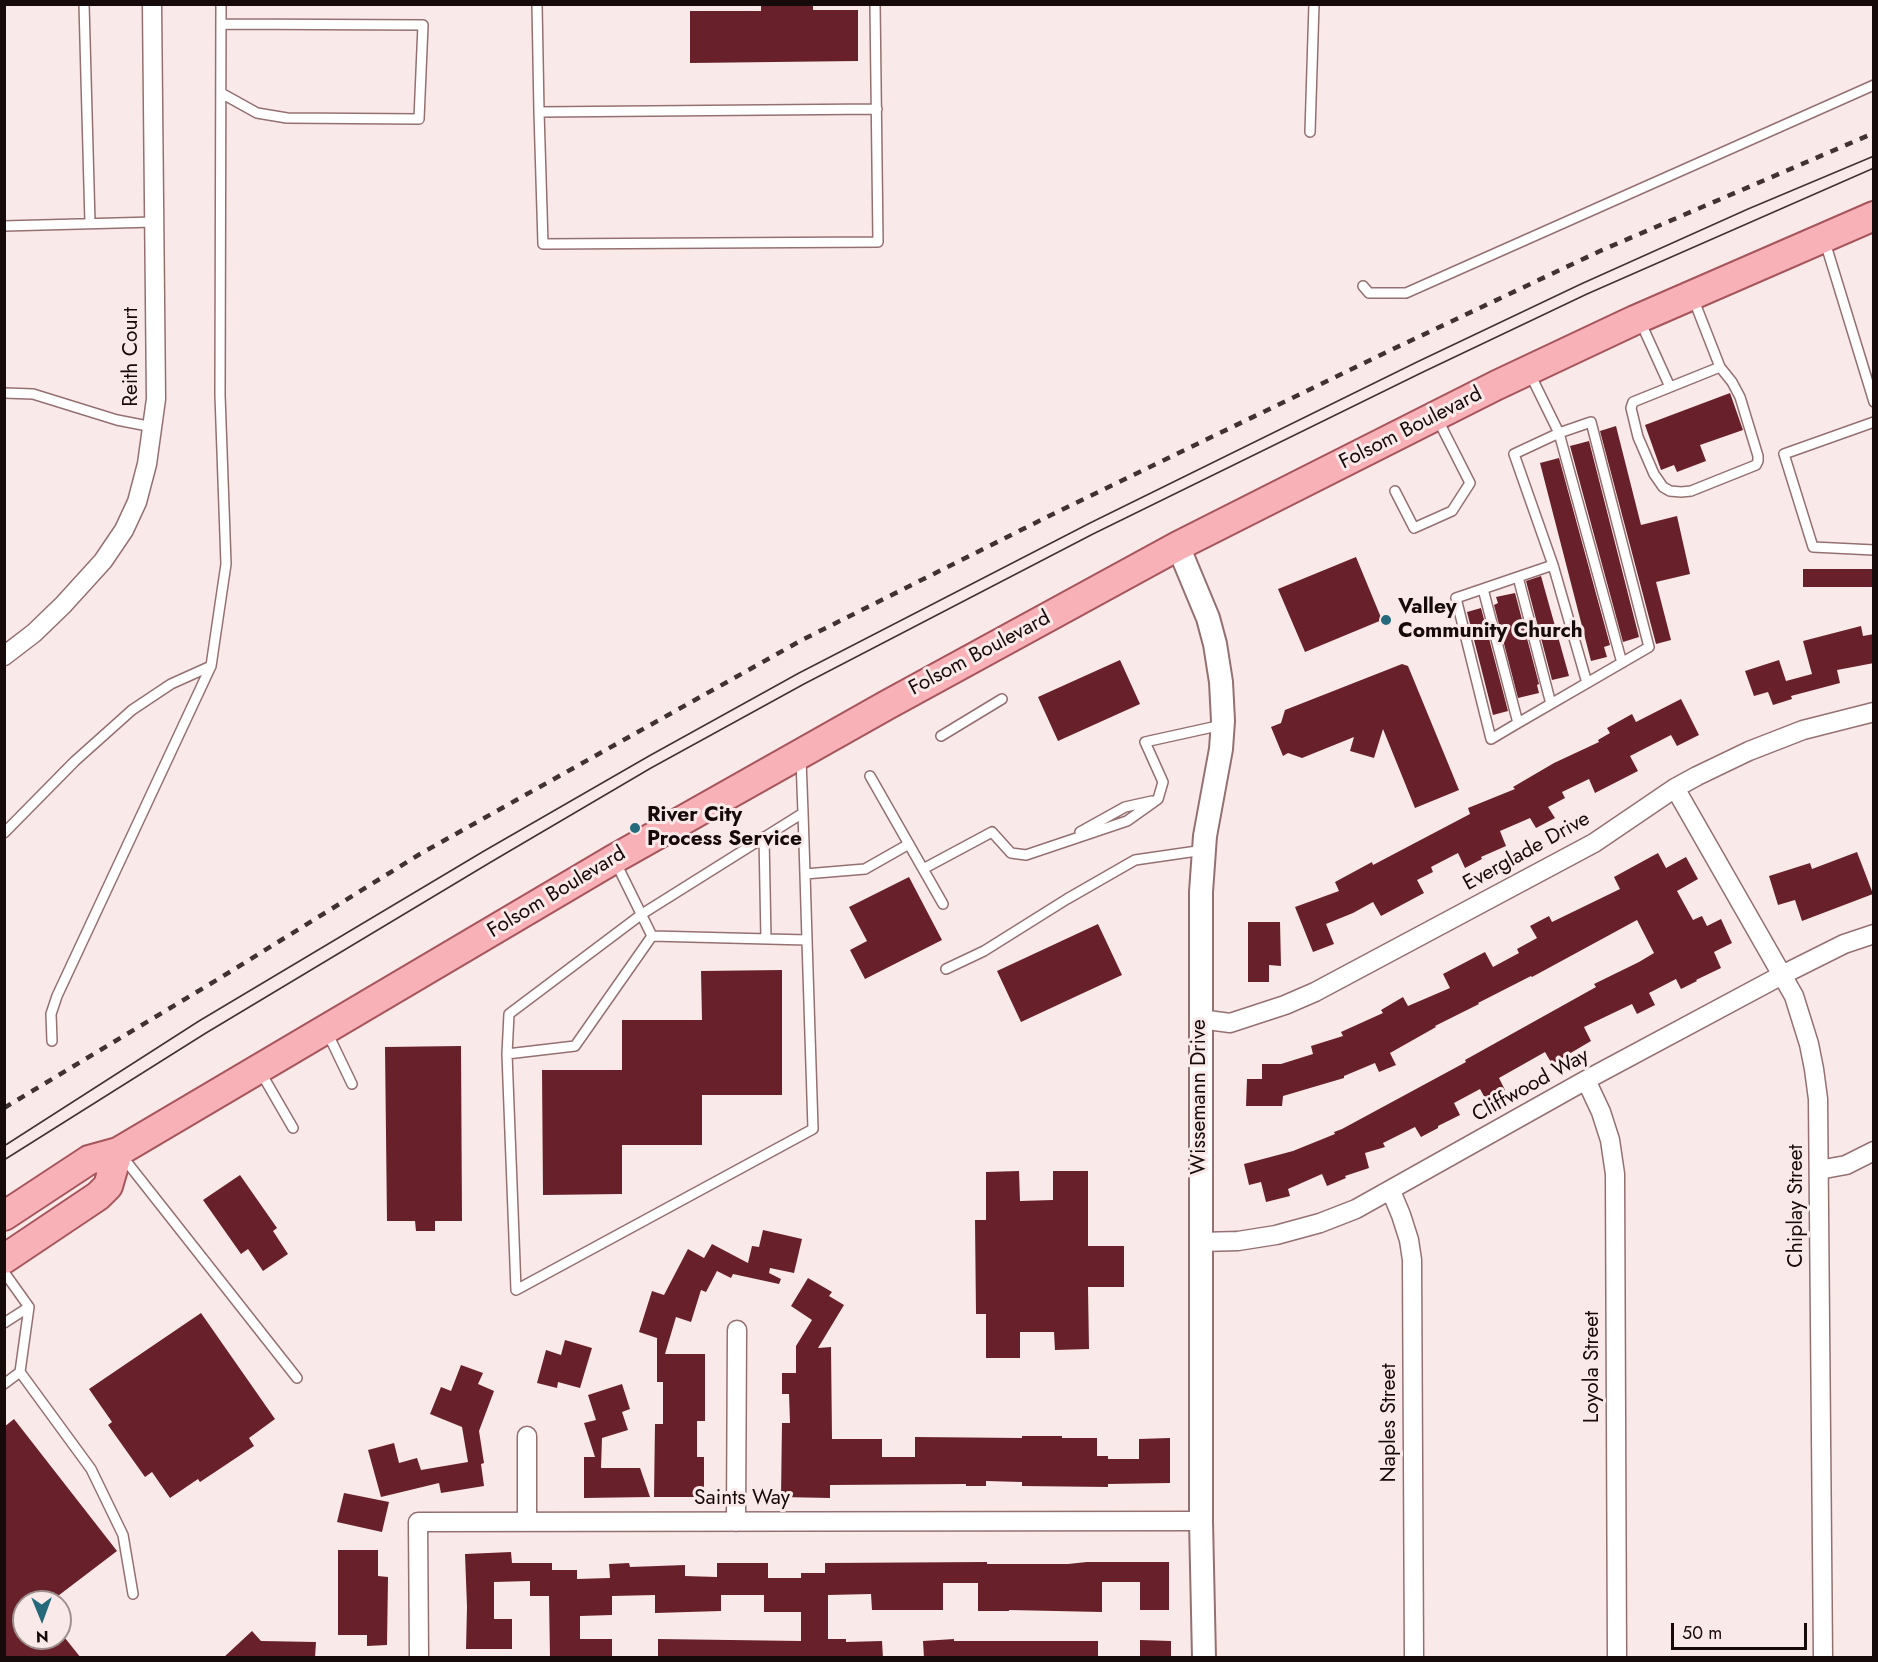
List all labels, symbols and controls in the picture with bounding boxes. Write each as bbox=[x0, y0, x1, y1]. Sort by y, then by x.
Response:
street label: Reith Court bbox=[119, 307, 145, 407]
street label: Folsom Boulevard bbox=[1335, 382, 1487, 476]
place label: Valley Community Church bbox=[1398, 595, 1583, 645]
street label: Folsom Boulevard bbox=[905, 606, 1055, 702]
marker: Valley Community Church bbox=[1379, 613, 1393, 627]
place label: River City Process Service bbox=[647, 803, 802, 853]
street label: Everglade Drive bbox=[1459, 807, 1595, 897]
marker: River City Process Service bbox=[628, 821, 642, 835]
street label: Folsom Boulevard bbox=[483, 842, 631, 944]
street label: Wissemann Drive bbox=[1187, 1019, 1213, 1175]
street label: Cliffwood Way bbox=[1468, 1044, 1594, 1128]
street label: Chiplay Street bbox=[1784, 1144, 1810, 1268]
street label: Loyola Street bbox=[1580, 1311, 1606, 1423]
street label: Naples Street bbox=[1377, 1364, 1403, 1482]
street label: Saints Way bbox=[694, 1486, 790, 1512]
north arrow bbox=[12, 1590, 72, 1650]
scale bar bbox=[1674, 1611, 1810, 1649]
text: 50 m bbox=[1682, 1620, 1722, 1646]
text: N bbox=[36, 1625, 49, 1648]

